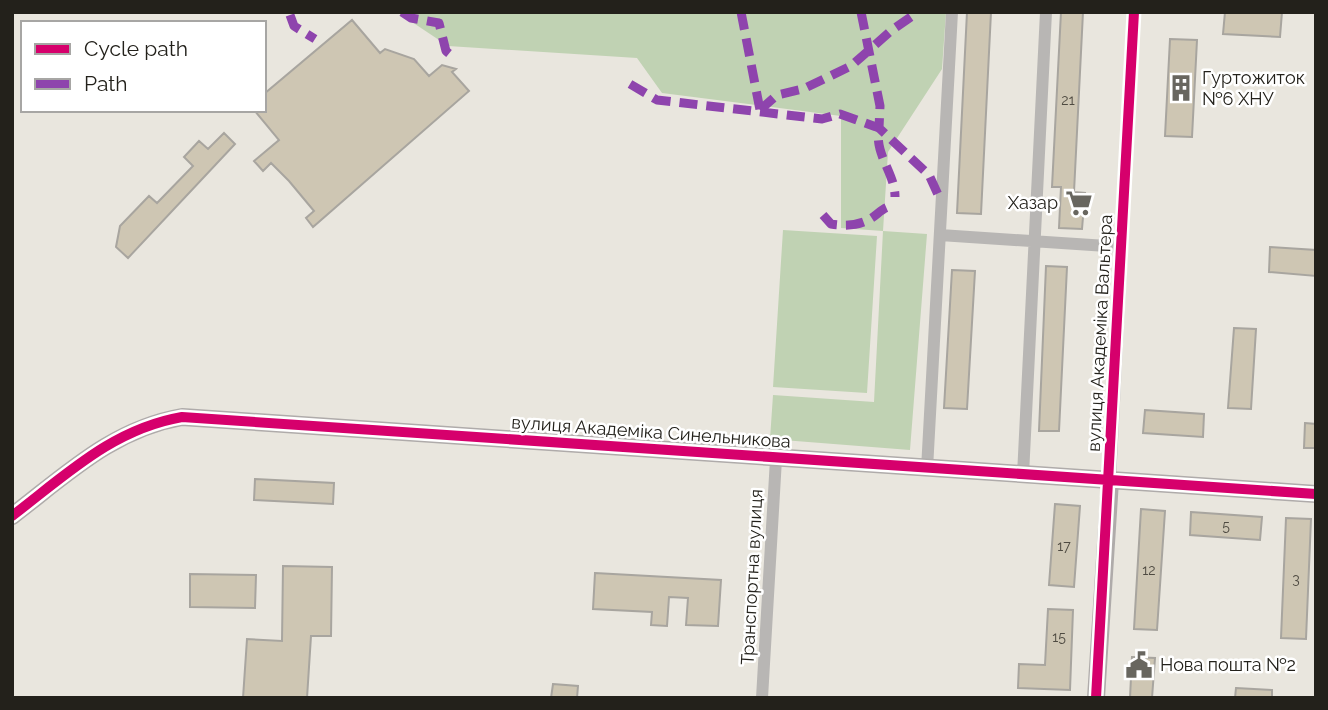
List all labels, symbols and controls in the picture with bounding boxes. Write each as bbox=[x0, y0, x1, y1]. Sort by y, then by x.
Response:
legend bbox=[21, 21, 266, 112]
text: Cycle path bbox=[84, 36, 188, 61]
place label: Гуртожиток №6 ХНУ bbox=[1202, 67, 1305, 109]
text: Path bbox=[84, 71, 128, 96]
building icon: Гуртожиток №6 ХНУ bbox=[1166, 73, 1196, 103]
house number: 21 bbox=[1061, 92, 1075, 108]
supermarket icon: Хазар bbox=[1064, 188, 1094, 218]
place label: Хазар bbox=[1008, 192, 1058, 213]
street label: вулиця Академіка Вальтера bbox=[1083, 214, 1116, 452]
street label: вулиця Академіка Синельникова bbox=[511, 411, 791, 452]
street label: Транспортна вулиця bbox=[736, 488, 767, 666]
house number: 5 bbox=[1222, 518, 1230, 534]
house number: 17 bbox=[1057, 538, 1071, 554]
house number: 12 bbox=[1142, 562, 1156, 578]
house number: 3 bbox=[1292, 571, 1300, 587]
house number: 15 bbox=[1052, 629, 1066, 645]
public building icon: Нова пошта №2 bbox=[1124, 650, 1154, 680]
place label: Нова пошта №2 bbox=[1160, 654, 1296, 675]

